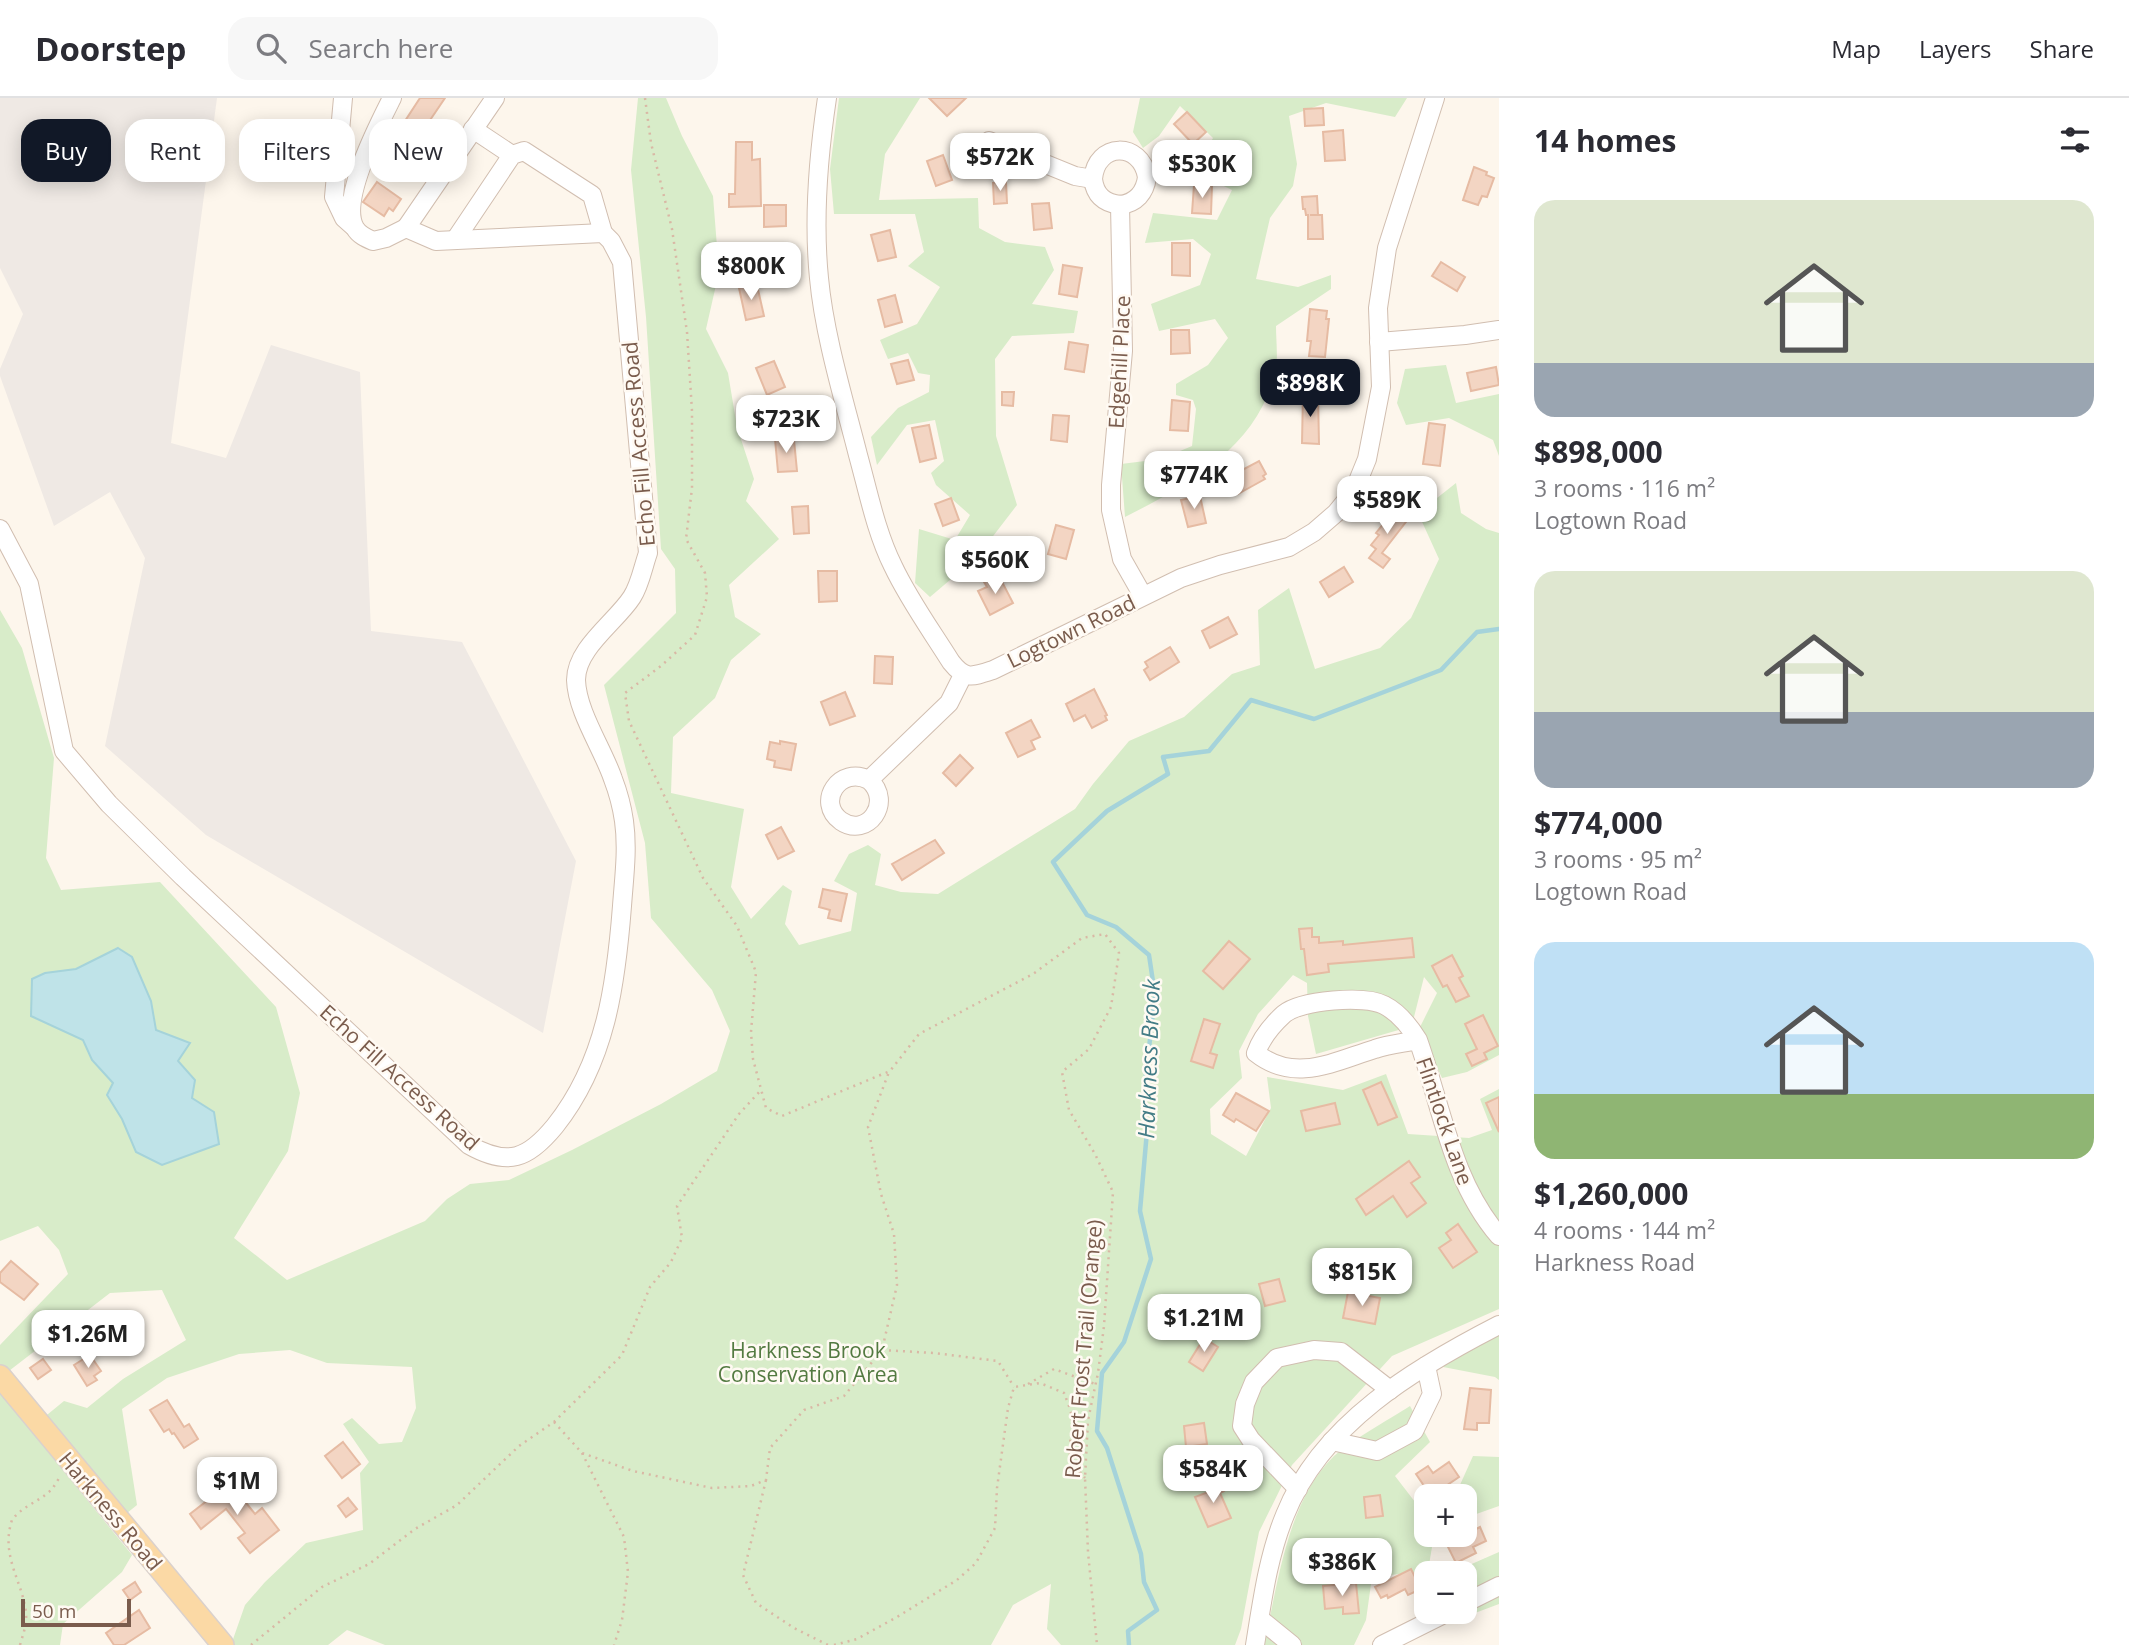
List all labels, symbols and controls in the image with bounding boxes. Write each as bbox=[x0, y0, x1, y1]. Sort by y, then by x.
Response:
search box bbox=[228, 17, 718, 80]
text: Doorstep bbox=[35, 26, 186, 71]
icon: search bbox=[252, 29, 290, 67]
text: Search here bbox=[308, 30, 453, 66]
text: Map bbox=[1831, 32, 1881, 65]
text: Layers bbox=[1919, 32, 1992, 65]
text: Share bbox=[2030, 32, 2094, 65]
chip: Buy bbox=[21, 119, 111, 182]
chip: Rent bbox=[125, 119, 225, 182]
chip: Filters bbox=[239, 119, 355, 182]
chip: New bbox=[369, 119, 467, 182]
text: 14 homes bbox=[1534, 120, 1677, 161]
icon: filters bbox=[2056, 121, 2094, 159]
pin: $572K bbox=[951, 134, 1049, 193]
text: $572K bbox=[966, 140, 1034, 172]
pin: $530K bbox=[1153, 140, 1251, 200]
text: $530K bbox=[1168, 147, 1236, 179]
pin: $800K bbox=[702, 242, 800, 302]
icon: home bbox=[1751, 245, 1877, 371]
text: $800K bbox=[717, 249, 785, 281]
street label: Edgehill Place bbox=[1102, 295, 1136, 429]
street label: Echo Fill Access Road bbox=[615, 340, 661, 548]
pin: $898K bbox=[1261, 360, 1359, 419]
text: $898K bbox=[1276, 366, 1344, 398]
pin: $723K bbox=[737, 396, 835, 455]
text: $723K bbox=[752, 402, 820, 434]
text: $898,000 bbox=[1534, 431, 1663, 472]
pin: $774K bbox=[1145, 452, 1243, 511]
text: $774K bbox=[1160, 458, 1228, 490]
text: 3 rooms · 116 m² bbox=[1534, 472, 1715, 504]
pin: $589K bbox=[1338, 476, 1436, 536]
text: $589K bbox=[1353, 483, 1421, 515]
text: Logtown Road bbox=[1534, 504, 1687, 536]
pin: $560K bbox=[946, 536, 1044, 596]
text: $560K bbox=[961, 543, 1029, 575]
street label: Logtown Road bbox=[1002, 588, 1140, 674]
icon: home bbox=[1751, 616, 1877, 742]
text: $774,000 bbox=[1534, 802, 1663, 843]
text: 3 rooms · 95 m² bbox=[1534, 843, 1702, 875]
text: Logtown Road bbox=[1534, 875, 1687, 907]
water label: Harkness Brook bbox=[1129, 978, 1167, 1139]
icon: home bbox=[1751, 987, 1877, 1113]
street label: Echo Fill Access Road bbox=[314, 998, 486, 1156]
street label: Flintlock Lane bbox=[1410, 1053, 1480, 1189]
text: $1,260,000 bbox=[1534, 1173, 1688, 1214]
text: 4 rooms · 144 m² bbox=[1534, 1214, 1715, 1246]
street label: Robert Frost Trail (Orange) bbox=[1058, 1218, 1108, 1480]
text: Harkness Road bbox=[1534, 1246, 1695, 1278]
pin: $815K bbox=[1313, 1248, 1411, 1308]
text: $815K bbox=[1328, 1255, 1396, 1287]
pin: $1.21M bbox=[1147, 1294, 1261, 1354]
text: $1.21M bbox=[1164, 1301, 1244, 1333]
pin: $1.26M bbox=[31, 1310, 145, 1370]
text: $1.26M bbox=[48, 1317, 128, 1349]
park label: Harkness Brook Conservation Area bbox=[718, 1336, 898, 1388]
street label: Harkness Road bbox=[53, 1446, 169, 1576]
pin: $584K bbox=[1164, 1446, 1262, 1505]
text: $584K bbox=[1179, 1452, 1247, 1484]
pin: $1M bbox=[203, 1458, 271, 1517]
text: $1M bbox=[213, 1464, 261, 1496]
map controls bbox=[1414, 1484, 1477, 1624]
button: + bbox=[1414, 1484, 1477, 1547]
pin: $386K bbox=[1293, 1538, 1391, 1598]
text: $386K bbox=[1308, 1545, 1376, 1577]
button: − bbox=[1414, 1561, 1477, 1624]
scale bar bbox=[21, 1596, 131, 1628]
text: 50 m bbox=[32, 1598, 76, 1624]

